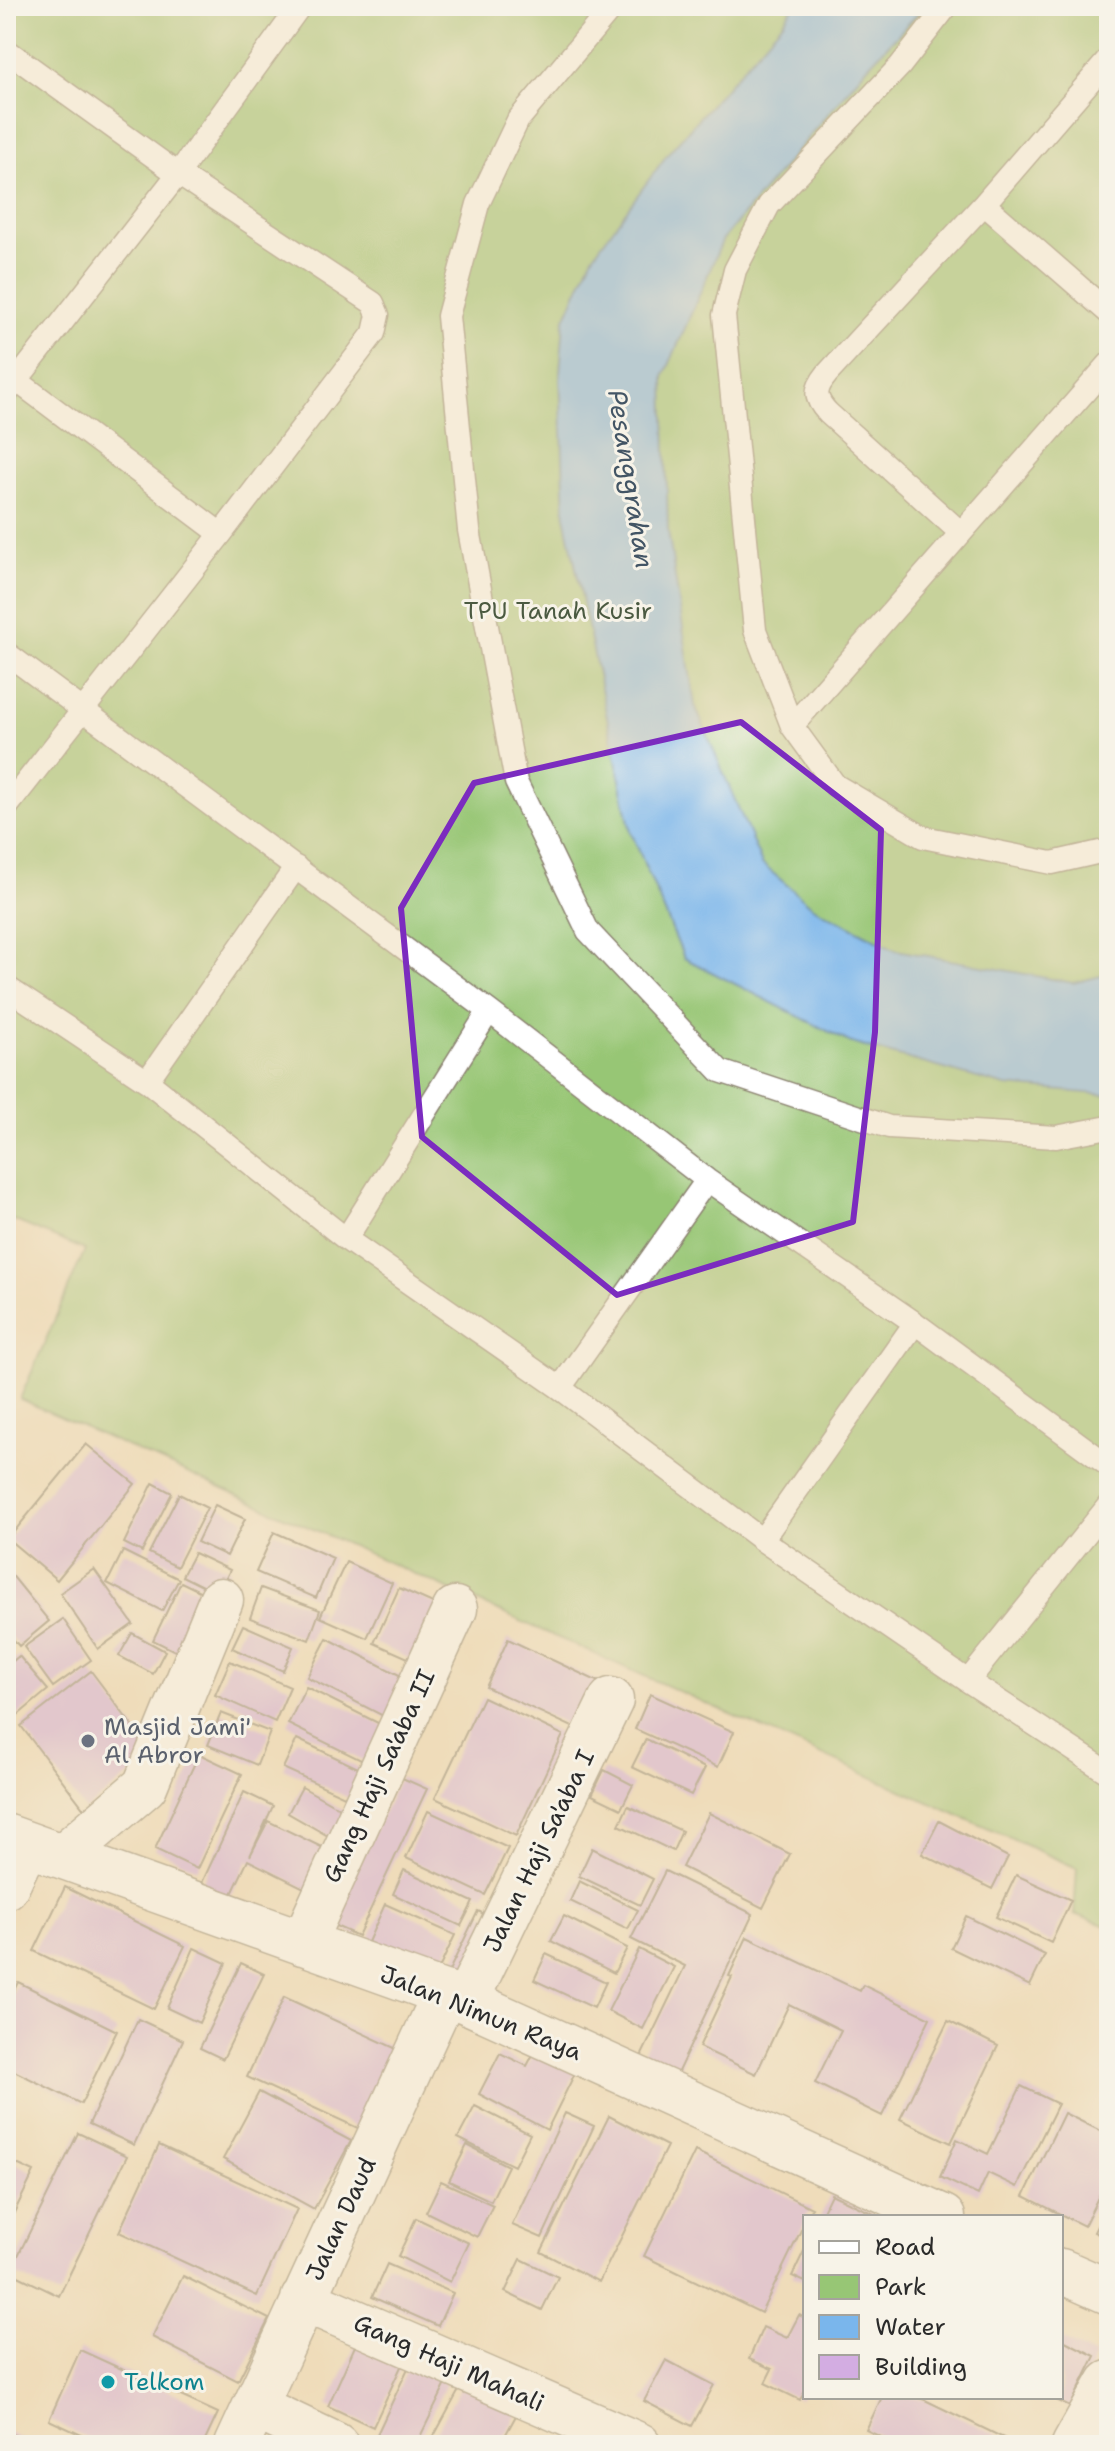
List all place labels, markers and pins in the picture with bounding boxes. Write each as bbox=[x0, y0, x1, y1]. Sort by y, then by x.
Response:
place label: Masjid Jami' Al Abror bbox=[104, 1711, 251, 1771]
marker: Masjid Jami' Al Abror bbox=[79, 1732, 97, 1750]
place label: Telkom bbox=[124, 2366, 204, 2398]
marker: Telkom bbox=[99, 2373, 117, 2391]

